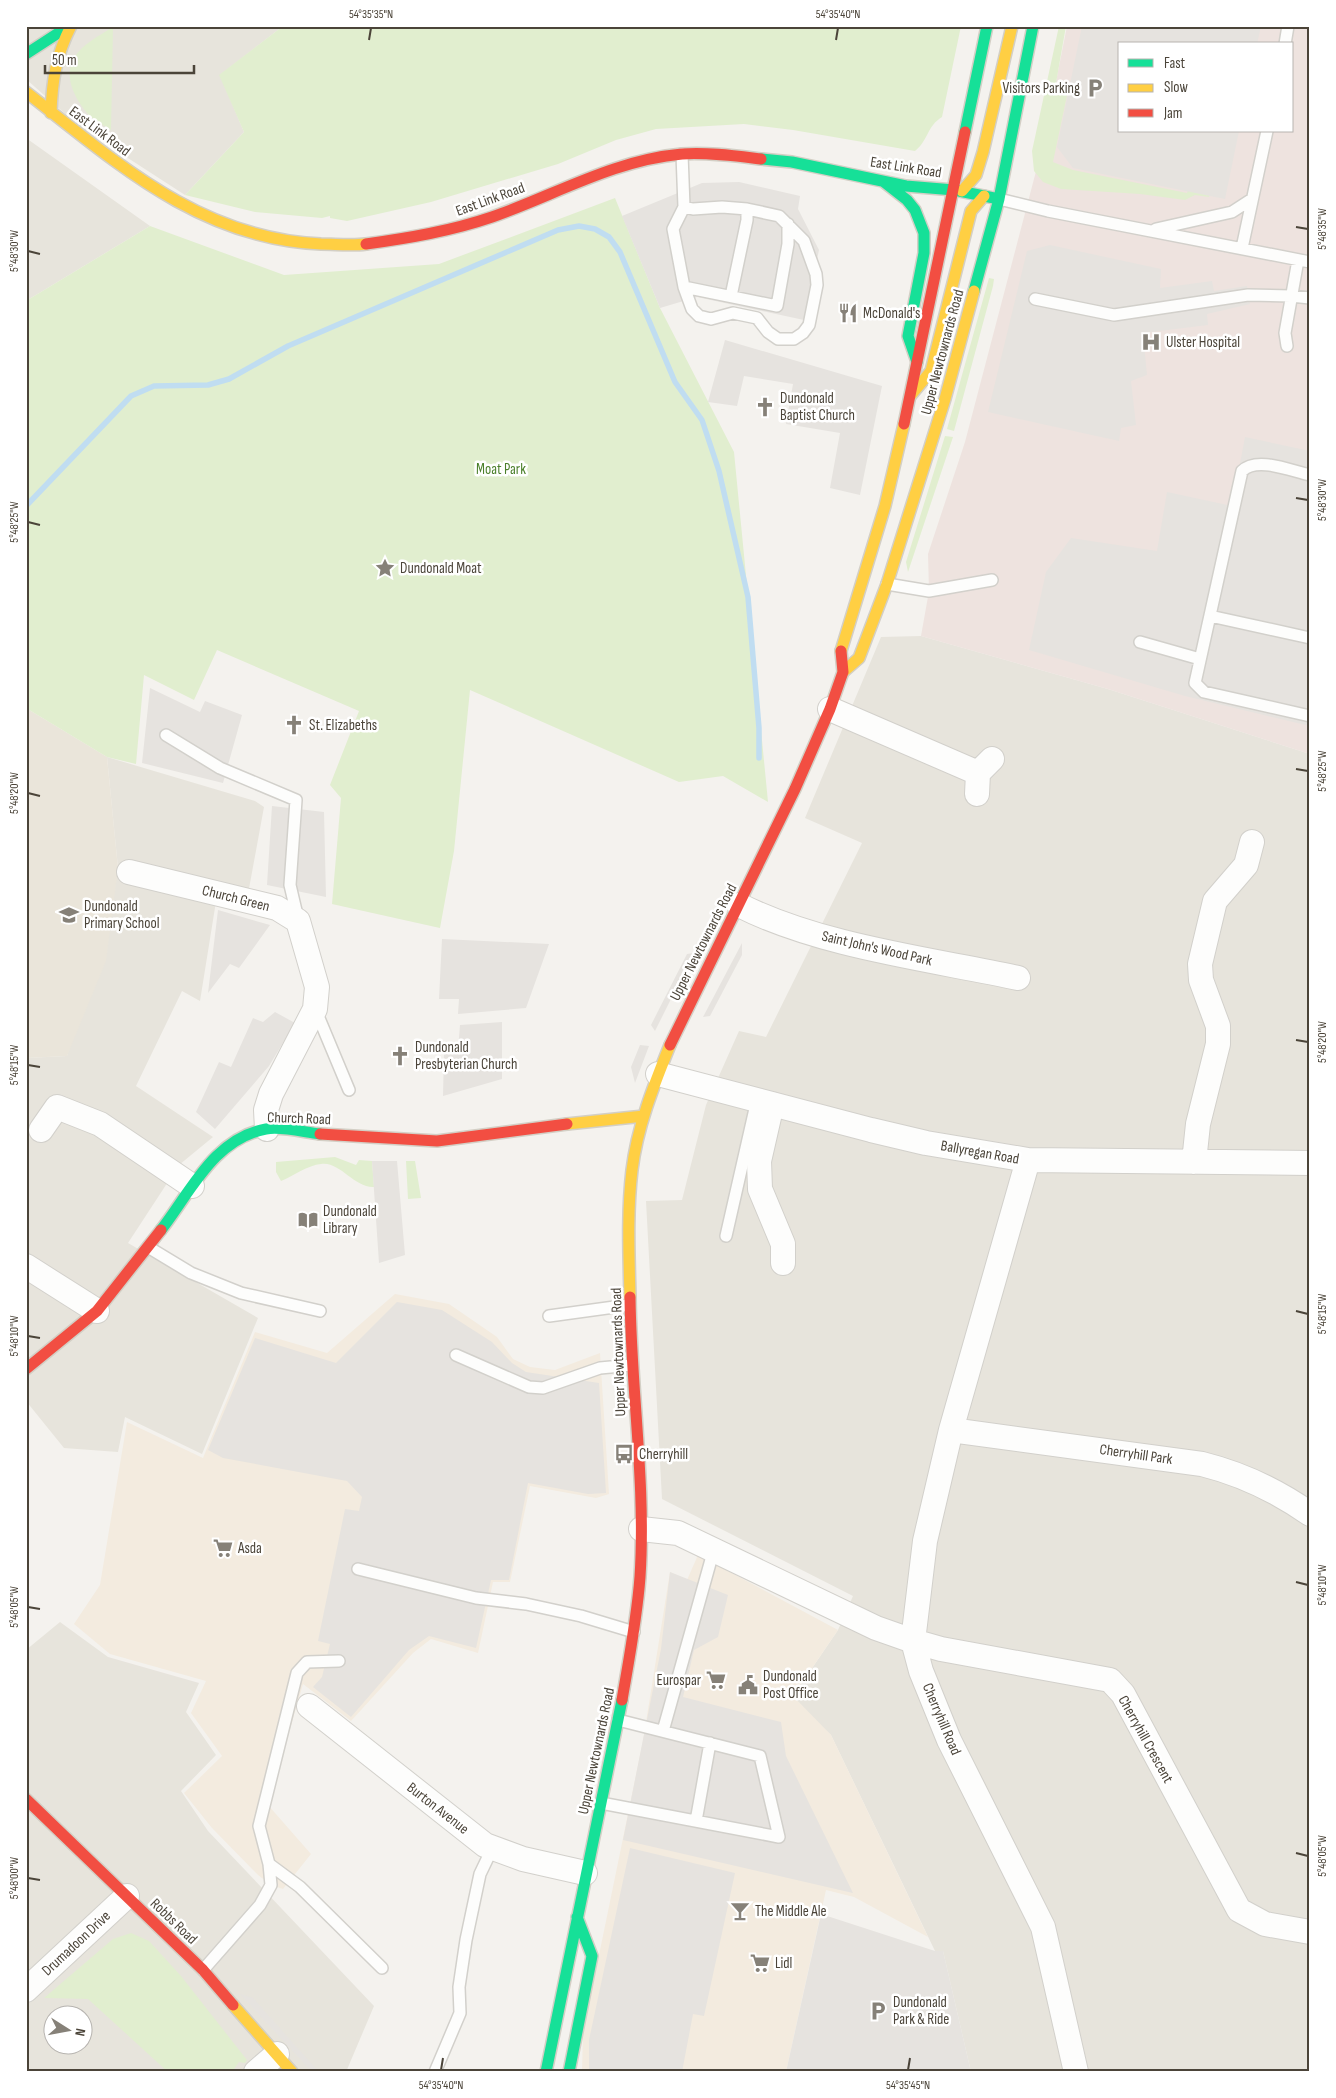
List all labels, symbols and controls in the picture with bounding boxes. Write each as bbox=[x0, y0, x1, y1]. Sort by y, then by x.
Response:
text: 54°35'35"N bbox=[349, 7, 393, 22]
text: 54°35'40"N bbox=[816, 7, 860, 22]
scale bar bbox=[45, 42, 194, 74]
legend bbox=[1118, 42, 1294, 132]
text: 50 m bbox=[52, 51, 77, 70]
text: Fast bbox=[1164, 54, 1186, 73]
parking icon: Visitors Parking bbox=[1084, 77, 1106, 99]
text: Slow bbox=[1164, 78, 1188, 97]
place label: Visitors Parking bbox=[1003, 79, 1080, 98]
street label: East Link Road bbox=[65, 102, 134, 161]
text: Jam bbox=[1163, 104, 1182, 123]
street label: East Link Road bbox=[869, 152, 943, 183]
street label: East Link Road bbox=[453, 178, 527, 221]
text: 5°48'35"W bbox=[1315, 208, 1330, 250]
text: 5°48'30"W bbox=[7, 230, 22, 272]
street label: Upper Newtownards Road bbox=[917, 287, 968, 417]
restaurant icon: McDonald's bbox=[837, 302, 859, 324]
place label: McDonald's bbox=[863, 304, 921, 323]
hospital icon: Ulster Hospital bbox=[1140, 331, 1162, 353]
place label: Ulster Hospital bbox=[1166, 333, 1240, 352]
place label: Dundonald Baptist Church bbox=[780, 389, 855, 425]
church icon: Dundonald Baptist Church bbox=[754, 396, 776, 418]
park label: Moat Park bbox=[476, 460, 526, 479]
text: 5°48'30"W bbox=[1315, 479, 1330, 521]
text: 5°48'25"W bbox=[7, 501, 22, 543]
place icon: Dundonald Moat bbox=[374, 557, 396, 579]
place label: Dundonald Moat bbox=[400, 559, 482, 578]
church icon: St. Elizabeths bbox=[283, 714, 305, 736]
place label: St. Elizabeths bbox=[309, 716, 377, 735]
text: 5°48'25"W bbox=[1315, 750, 1330, 792]
text: 5°48'20"W bbox=[7, 772, 22, 814]
street label: Upper Newtownards Road bbox=[666, 880, 741, 1004]
street label: Church Green bbox=[200, 881, 272, 916]
place label: Dundonald Primary School bbox=[84, 897, 160, 933]
school or university icon: Dundonald Primary School bbox=[58, 904, 80, 926]
street label: Saint John's Wood Park bbox=[820, 927, 934, 970]
text: 5°48'20"W bbox=[1315, 1021, 1330, 1063]
place label: Dundonald Presbyterian Church bbox=[415, 1038, 517, 1074]
text: 5°48'15"W bbox=[7, 1045, 22, 1085]
church icon: Dundonald Presbyterian Church bbox=[389, 1045, 411, 1067]
street label: Church Road bbox=[267, 1108, 331, 1129]
street label: Ballyregan Road bbox=[939, 1136, 1021, 1169]
place label: Dundonald Library bbox=[323, 1202, 377, 1238]
library icon: Dundonald Library bbox=[297, 1209, 319, 1231]
street label: Upper Newtownards Road bbox=[607, 1287, 630, 1417]
text: 5°48'15"W bbox=[1315, 1294, 1330, 1334]
text: 5°48'10"W bbox=[7, 1315, 22, 1357]
street label: Cherryhill Park bbox=[1098, 1440, 1174, 1469]
bus stop icon: Cherryhill bbox=[613, 1443, 635, 1465]
place label: Cherryhill bbox=[639, 1445, 688, 1464]
supermarket icon: Asda bbox=[212, 1537, 234, 1559]
place label: Asda bbox=[237, 1539, 262, 1558]
text: 5°48'10"W bbox=[1315, 1564, 1330, 1606]
text: 5°48'05"W bbox=[7, 1586, 22, 1628]
place label: Dundonald Post Office bbox=[763, 1667, 819, 1703]
supermarket icon: Eurospar bbox=[705, 1669, 727, 1691]
place label: Eurospar bbox=[657, 1671, 702, 1690]
public building icon: Dundonald Post Office bbox=[737, 1674, 759, 1696]
street label: Cherryhill Road bbox=[918, 1680, 965, 1758]
street label: Upper Newtownards Road bbox=[574, 1686, 619, 1816]
street label: Cherryhill Crescent bbox=[1114, 1692, 1178, 1787]
street label: Burton Avenue bbox=[403, 1778, 473, 1839]
text: 5°48'05"W bbox=[1315, 1835, 1330, 1877]
text: 5°48'00"W bbox=[7, 1857, 22, 1899]
street label: Robbs Road bbox=[146, 1894, 201, 1948]
bar icon: The Middle Ale bbox=[729, 1900, 751, 1922]
place label: The Middle Ale bbox=[755, 1902, 827, 1921]
street label: Drumadoon Drive bbox=[38, 1907, 115, 1980]
supermarket icon: Lidl bbox=[749, 1952, 771, 1974]
place label: Lidl bbox=[775, 1954, 792, 1973]
place label: Dundonald Park & Ride bbox=[893, 1993, 949, 2029]
parking icon: Dundonald Park & Ride bbox=[867, 2000, 889, 2022]
north arrow bbox=[42, 2006, 92, 2056]
text: N bbox=[71, 2027, 89, 2038]
text: 54°35'40"N bbox=[419, 2078, 463, 2093]
text: 54°35'45"N bbox=[886, 2078, 930, 2093]

